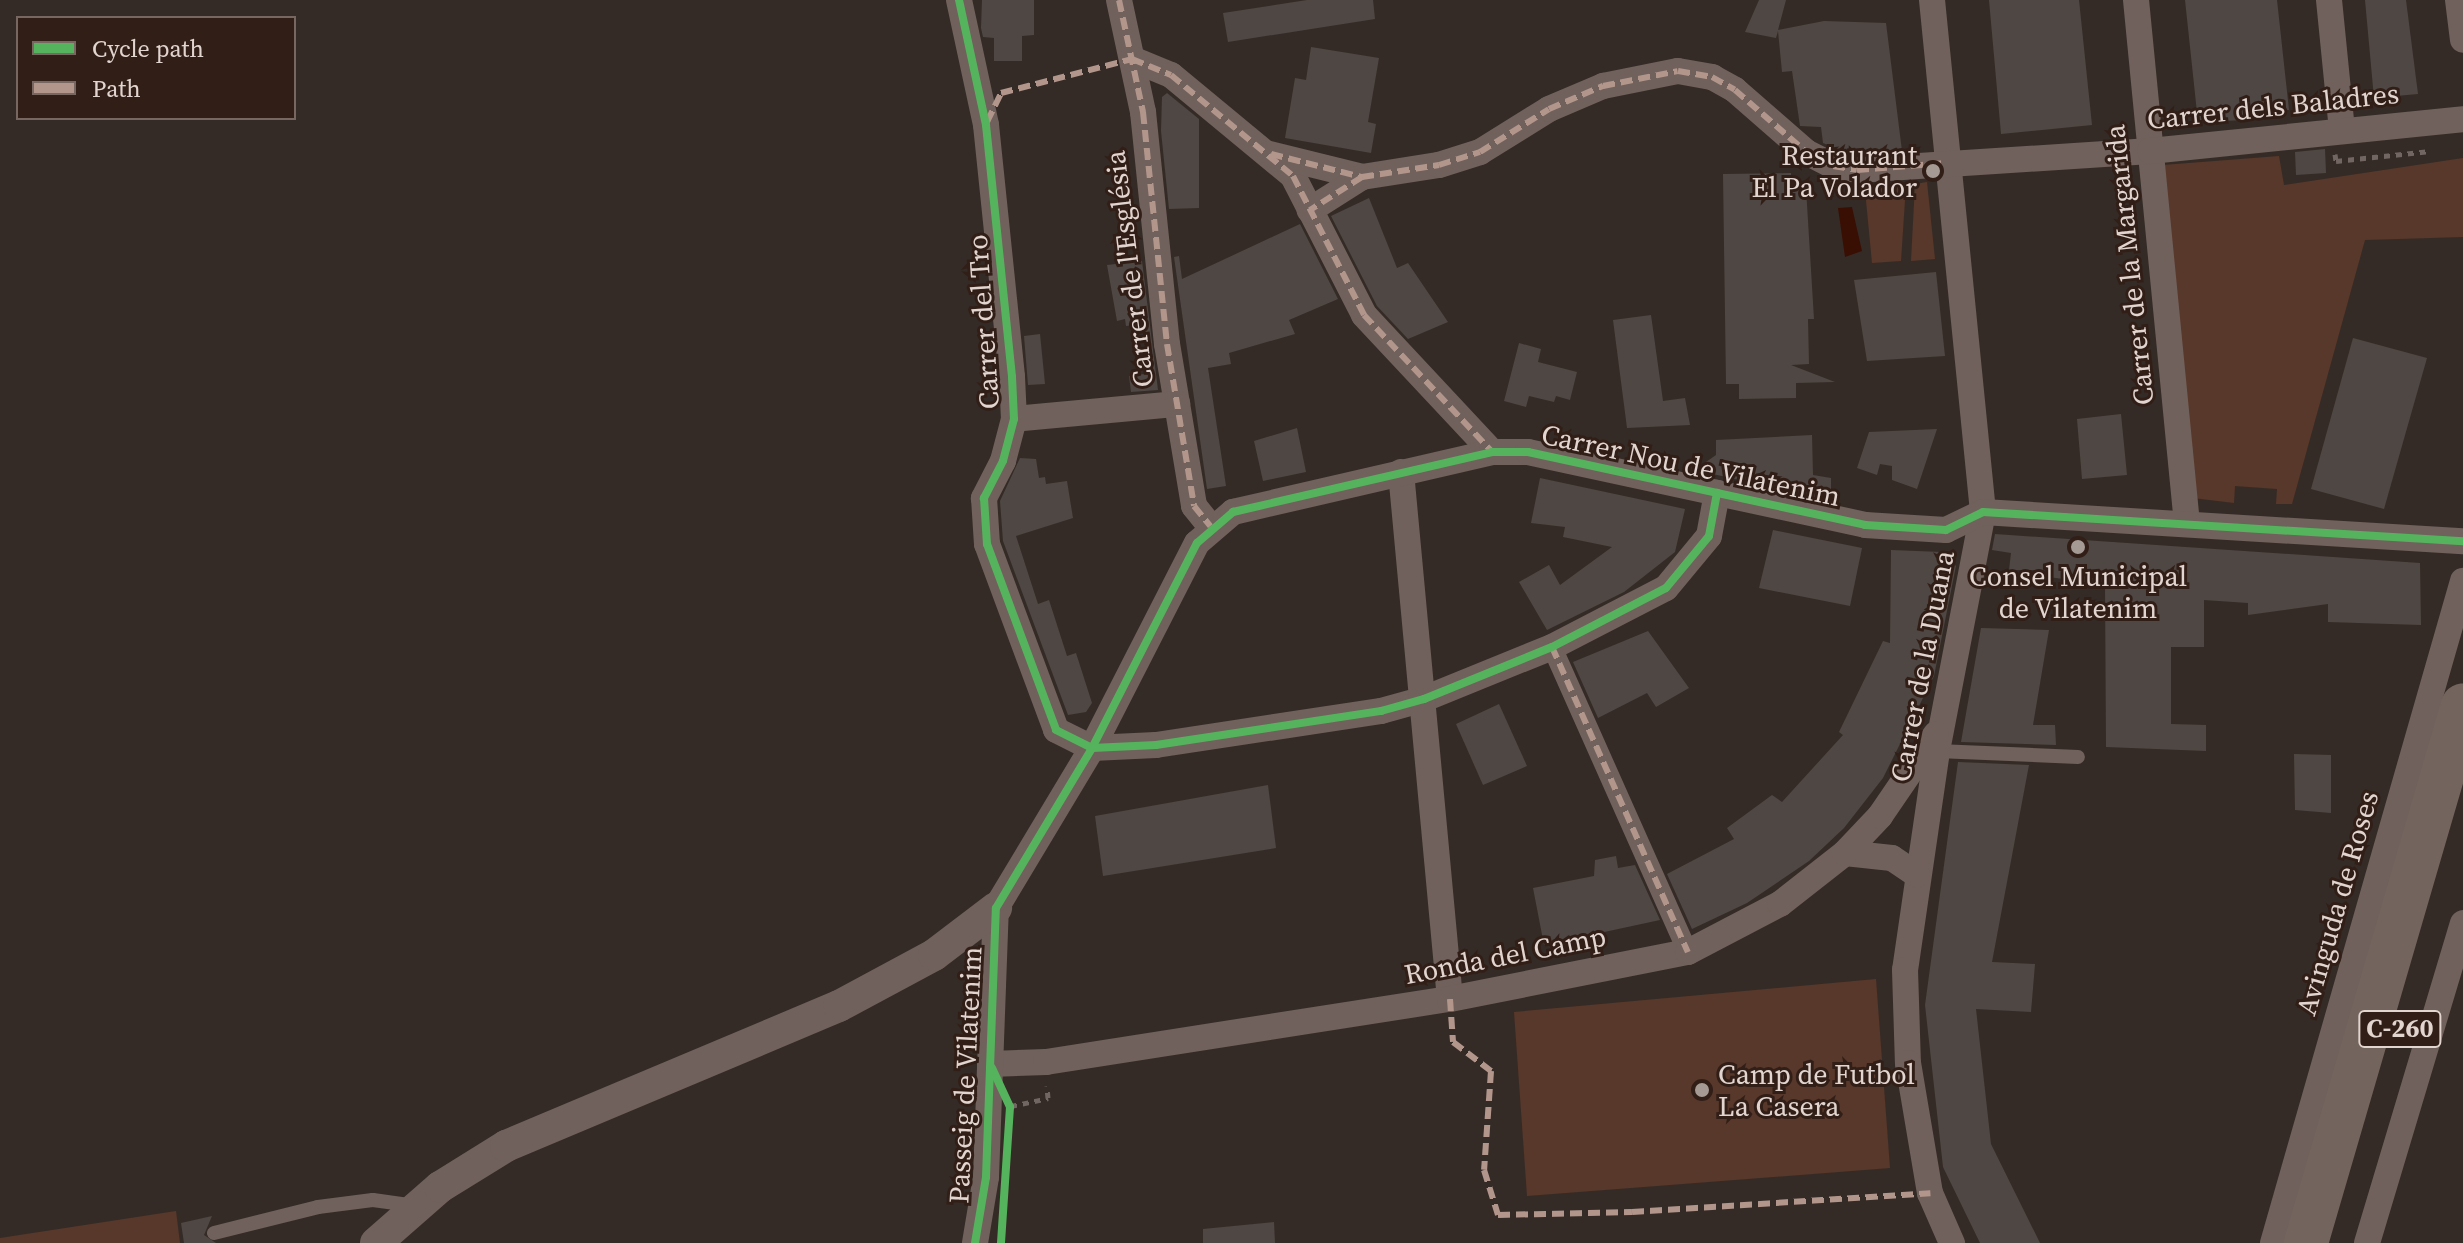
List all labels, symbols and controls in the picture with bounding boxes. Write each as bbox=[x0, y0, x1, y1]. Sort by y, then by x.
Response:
legend bbox=[16, 16, 296, 120]
text: Cycle path bbox=[92, 32, 204, 65]
text: Path bbox=[92, 72, 141, 105]
street label: Carrer dels Baladres bbox=[2146, 76, 2400, 136]
street label: Carrer de la Margarida bbox=[2098, 123, 2160, 407]
place label: Restaurant El Pa Volador bbox=[1751, 138, 1917, 204]
street label: Carrer de l'Església bbox=[1098, 149, 1160, 389]
marker: Restaurant El Pa Volador bbox=[1924, 162, 1942, 180]
street label: Carrer del Tro bbox=[960, 233, 1006, 411]
street label: Carrer Nou de Vilatenim bbox=[1538, 417, 1844, 513]
marker: Consel Municipal de Vilatenim bbox=[2069, 538, 2087, 556]
street label: Carrer de la Duana bbox=[1883, 548, 1961, 784]
place label: Consel Municipal de Vilatenim bbox=[1969, 559, 2187, 625]
street label: Avinguda de Roses bbox=[2289, 787, 2385, 1019]
street label: Ronda del Camp bbox=[1402, 919, 1608, 991]
street label: Passeig de Vilatenim bbox=[941, 945, 989, 1205]
road number: C-260 bbox=[2358, 1007, 2442, 1051]
place label: Camp de Futbol La Casera bbox=[1718, 1057, 1915, 1123]
marker: Camp de Futbol La Casera bbox=[1693, 1081, 1711, 1099]

